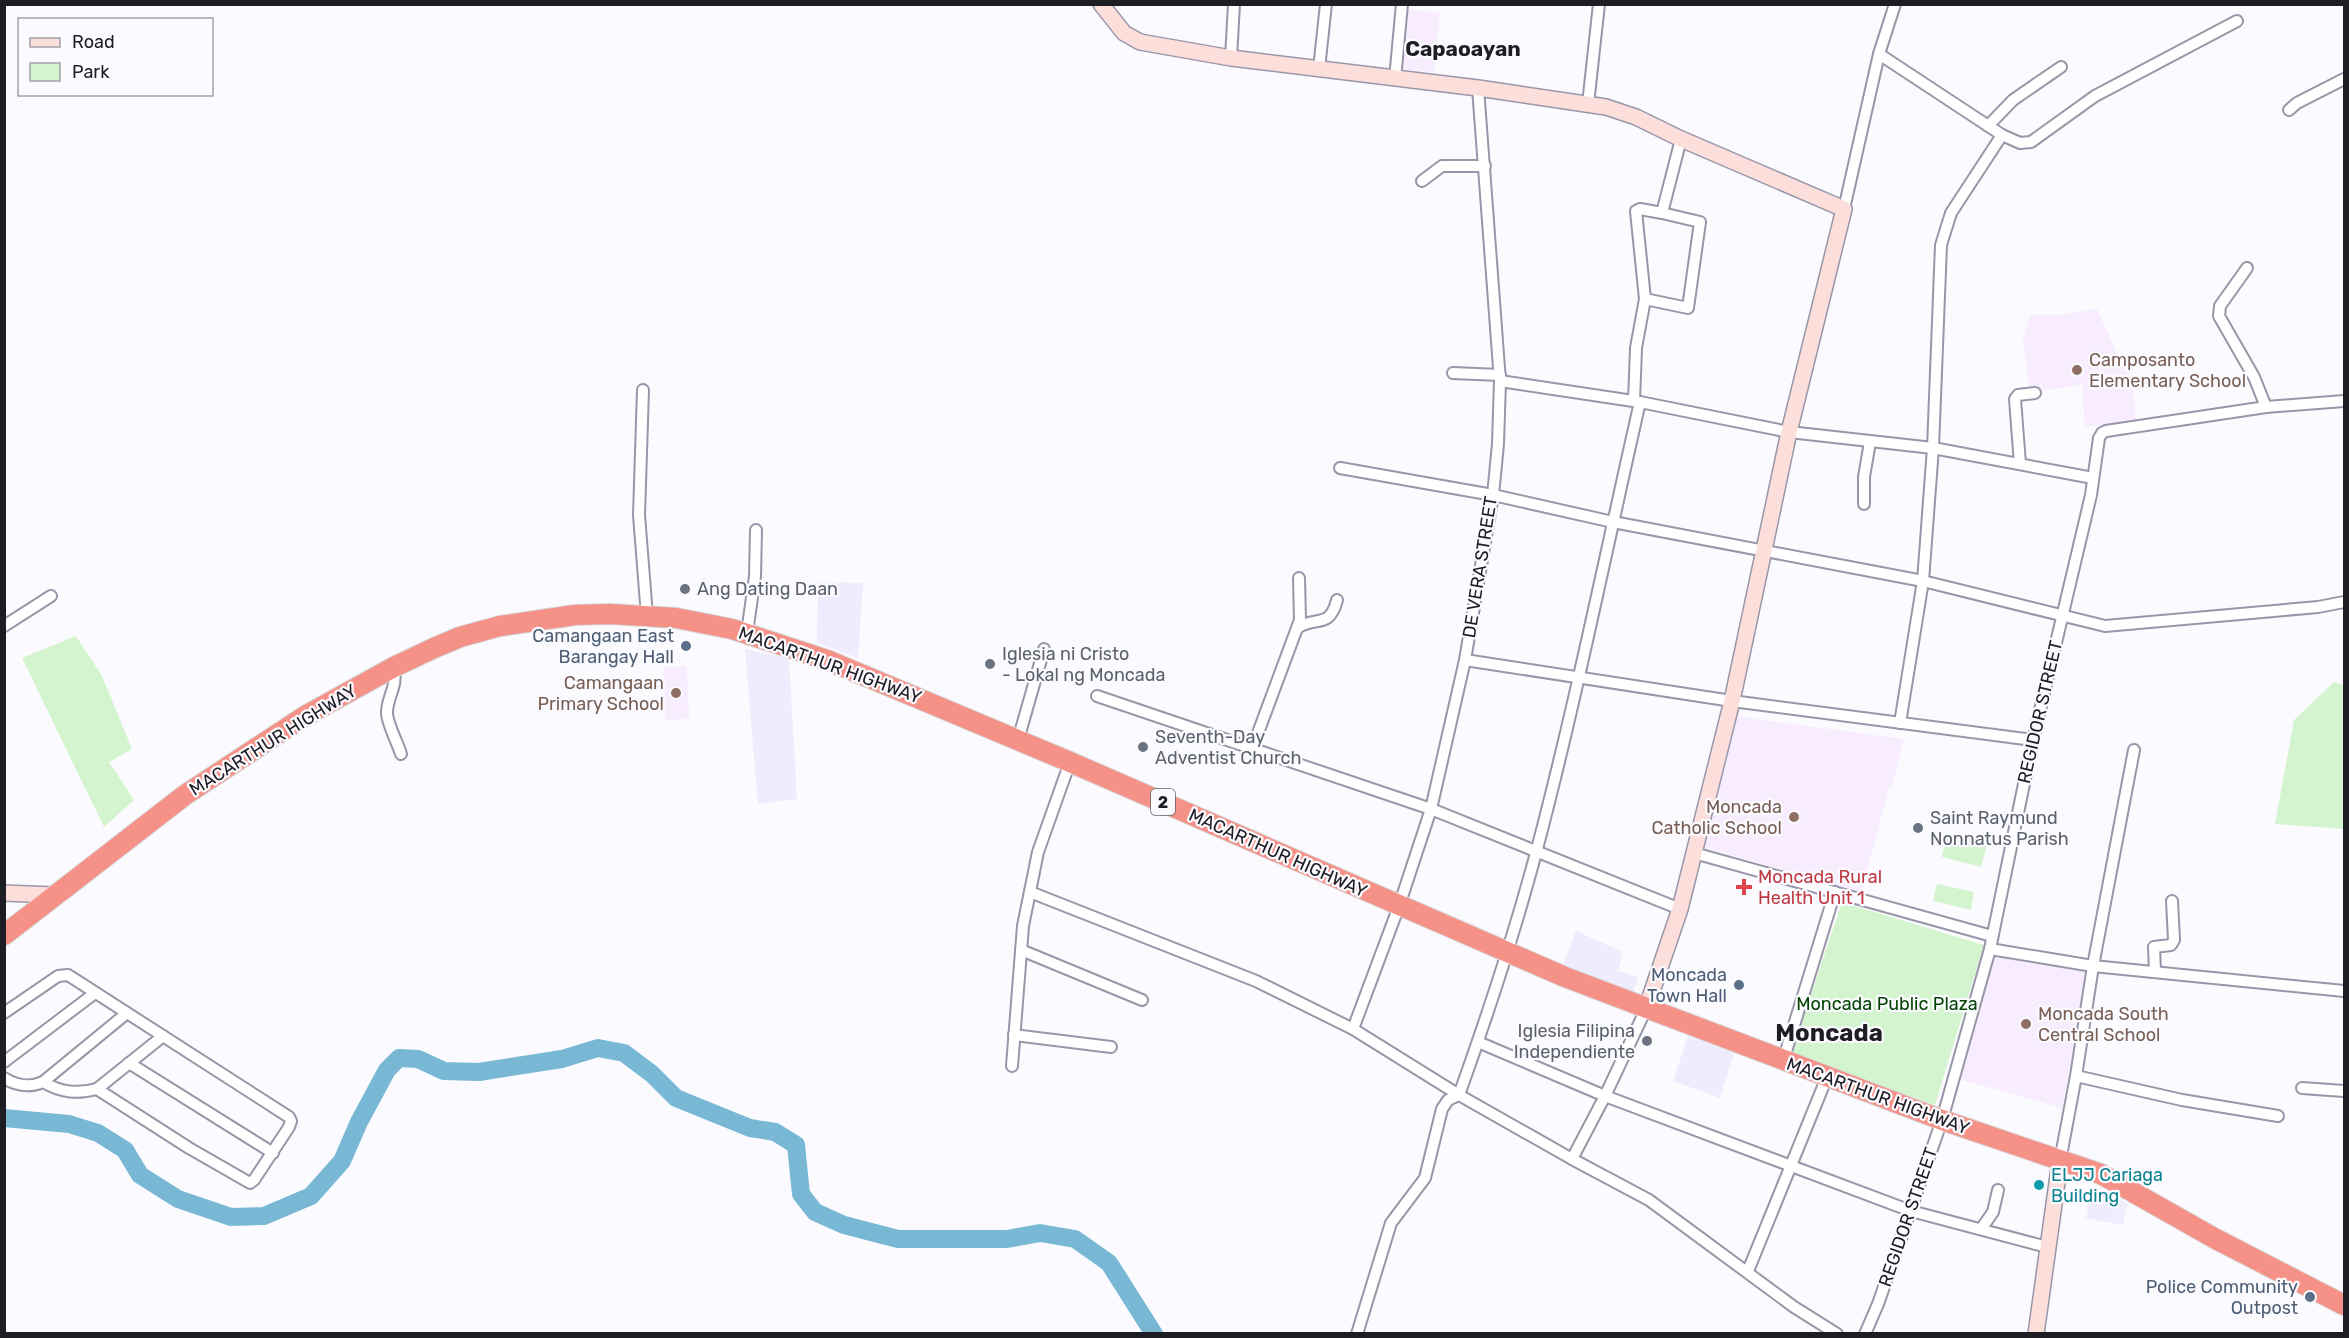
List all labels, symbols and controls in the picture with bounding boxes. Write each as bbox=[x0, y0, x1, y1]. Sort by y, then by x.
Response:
legend bbox=[18, 18, 213, 96]
text: Road bbox=[72, 31, 115, 53]
district label: Capaoayan bbox=[1405, 36, 1521, 61]
text: Park bbox=[72, 61, 110, 83]
place label: Camposanto Elementary School bbox=[2089, 349, 2246, 392]
marker: Camposanto Elementary School bbox=[2070, 363, 2084, 377]
street label: DE VERA STREET bbox=[1458, 495, 1502, 639]
place label: Ang Dating Daan bbox=[697, 578, 838, 600]
marker: Ang Dating Daan bbox=[678, 582, 692, 596]
street label: MACARTHUR HIGHWAY bbox=[736, 622, 925, 708]
place label: Camangaan East Barangay Hall bbox=[532, 625, 674, 668]
street label: REGIDOR STREET bbox=[2013, 638, 2067, 786]
marker: Camangaan East Barangay Hall bbox=[679, 639, 693, 653]
place label: Iglesia ni Cristo - Lokal ng Moncada bbox=[1002, 643, 1165, 686]
marker: Iglesia ni Cristo - Lokal ng Moncada bbox=[983, 657, 997, 671]
place label: Camangaan Primary School bbox=[537, 672, 664, 715]
street label: MACARTHUR HIGHWAY bbox=[185, 679, 361, 800]
marker: Camangaan Primary School bbox=[669, 686, 683, 700]
place label: Seventh-Day Adventist Church bbox=[1155, 726, 1302, 769]
marker: Seventh-Day Adventist Church bbox=[1136, 740, 1150, 754]
road number: 2 bbox=[1151, 789, 1175, 815]
place label: Moncada Catholic School bbox=[1652, 796, 1782, 839]
street label: MACARTHUR HIGHWAY bbox=[1185, 804, 1371, 902]
place label: Saint Raymund Nonnatus Parish bbox=[1930, 807, 2069, 850]
marker: Moncada Catholic School bbox=[1787, 810, 1801, 824]
marker: Saint Raymund Nonnatus Parish bbox=[1911, 821, 1925, 835]
place label: Moncada Rural Health Unit 1 bbox=[1758, 866, 1882, 909]
marker: Moncada Rural Health Unit 1 bbox=[1735, 878, 1753, 896]
place label: Moncada Town Hall bbox=[1647, 964, 1727, 1007]
marker: Moncada Town Hall bbox=[1732, 978, 1746, 992]
park label: Moncada Public Plaza bbox=[1796, 993, 1978, 1015]
place label: Moncada South Central School bbox=[2038, 1003, 2169, 1046]
marker: Moncada South Central School bbox=[2019, 1017, 2033, 1031]
district label: Moncada bbox=[1775, 1019, 1883, 1047]
place label: Iglesia Filipina Independiente bbox=[1514, 1020, 1635, 1063]
marker: Iglesia Filipina Independiente bbox=[1640, 1034, 1654, 1048]
street label: MACARTHUR HIGHWAY bbox=[1784, 1053, 1973, 1139]
street label: REGIDOR STREET bbox=[1874, 1144, 1942, 1290]
place label: ELJJ Cariaga Building bbox=[2051, 1164, 2163, 1207]
marker: ELJJ Cariaga Building bbox=[2032, 1178, 2046, 1192]
place label: Police Community Outpost bbox=[2146, 1276, 2298, 1319]
marker: Police Community Outpost bbox=[2303, 1290, 2317, 1304]

